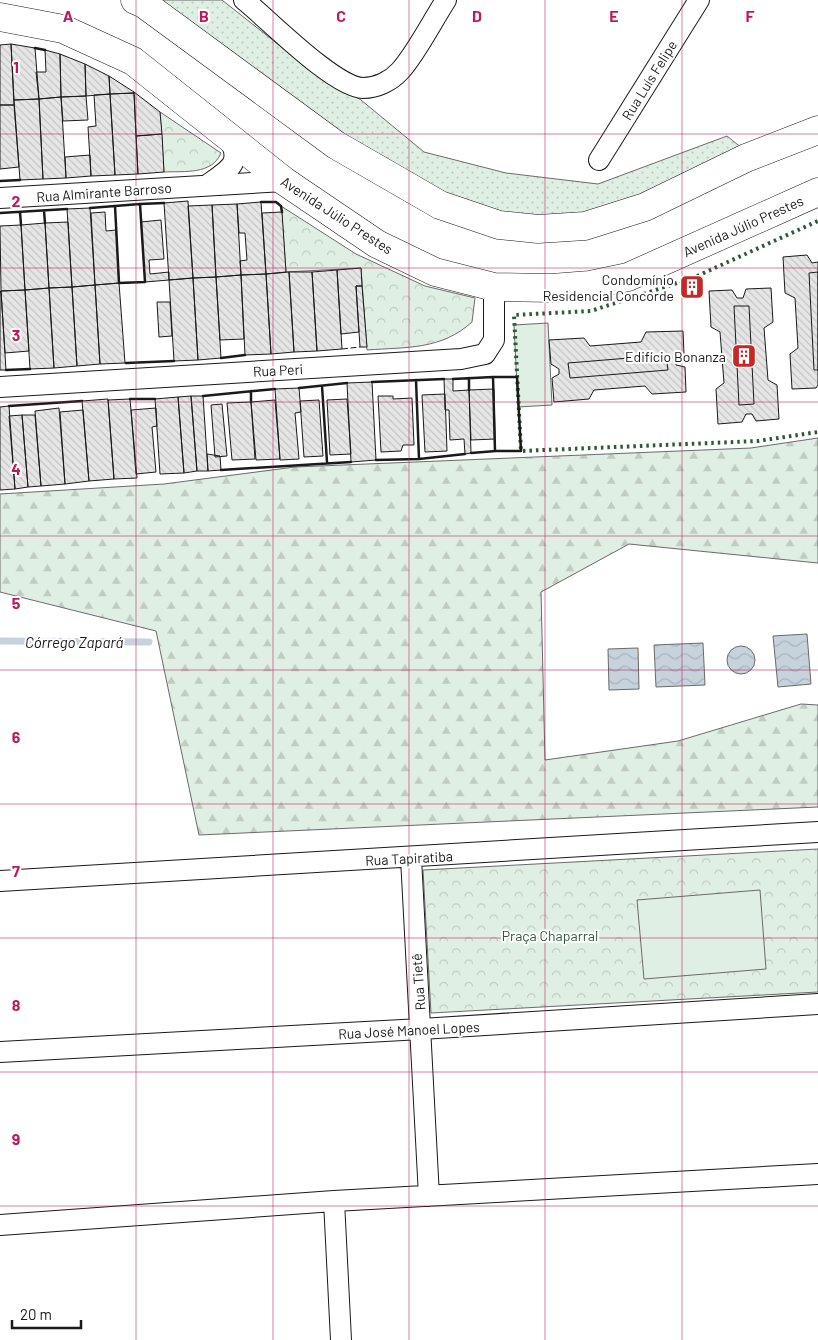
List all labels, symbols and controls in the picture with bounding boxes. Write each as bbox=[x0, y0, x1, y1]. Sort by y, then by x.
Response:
text: A bbox=[63, 6, 74, 25]
text: B bbox=[199, 6, 209, 25]
text: C bbox=[336, 6, 346, 25]
text: D bbox=[472, 6, 482, 25]
text: E bbox=[609, 6, 619, 25]
text: F bbox=[746, 6, 755, 25]
street label: Rua Luís Felipe bbox=[618, 37, 680, 123]
text: 1 bbox=[13, 57, 19, 76]
street label: Avenida Júlio Prestes bbox=[278, 173, 396, 258]
street label: Rua Almirante Barroso bbox=[36, 179, 172, 205]
text: 2 bbox=[12, 191, 21, 210]
street label: Avenida Júlio Prestes bbox=[680, 192, 806, 260]
place label: Condomínio Residencial Concorde bbox=[543, 271, 674, 304]
building icon: Condomínio Residencial Concorde bbox=[679, 274, 705, 300]
text: 3 bbox=[12, 325, 20, 344]
building icon: Edifício Bonanza bbox=[731, 343, 757, 369]
place label: Edifício Bonanza bbox=[625, 348, 726, 365]
street label: Rua Peri bbox=[252, 360, 304, 380]
text: 4 bbox=[11, 459, 21, 478]
text: 5 bbox=[12, 593, 21, 612]
water label: Córrego Zapará bbox=[25, 633, 124, 651]
text: 6 bbox=[12, 727, 21, 746]
street label: Rua Tapiratiba bbox=[365, 847, 453, 869]
text: 7 bbox=[12, 861, 20, 880]
park label: Praça Chaparral bbox=[502, 927, 598, 944]
street label: Rua Tietê bbox=[408, 953, 428, 1011]
text: 8 bbox=[12, 995, 21, 1014]
street label: Rua José Manoel Lopes bbox=[338, 1018, 480, 1042]
text: 9 bbox=[12, 1129, 20, 1148]
scale bar bbox=[12, 1298, 81, 1330]
text: 20 m bbox=[20, 1305, 52, 1323]

